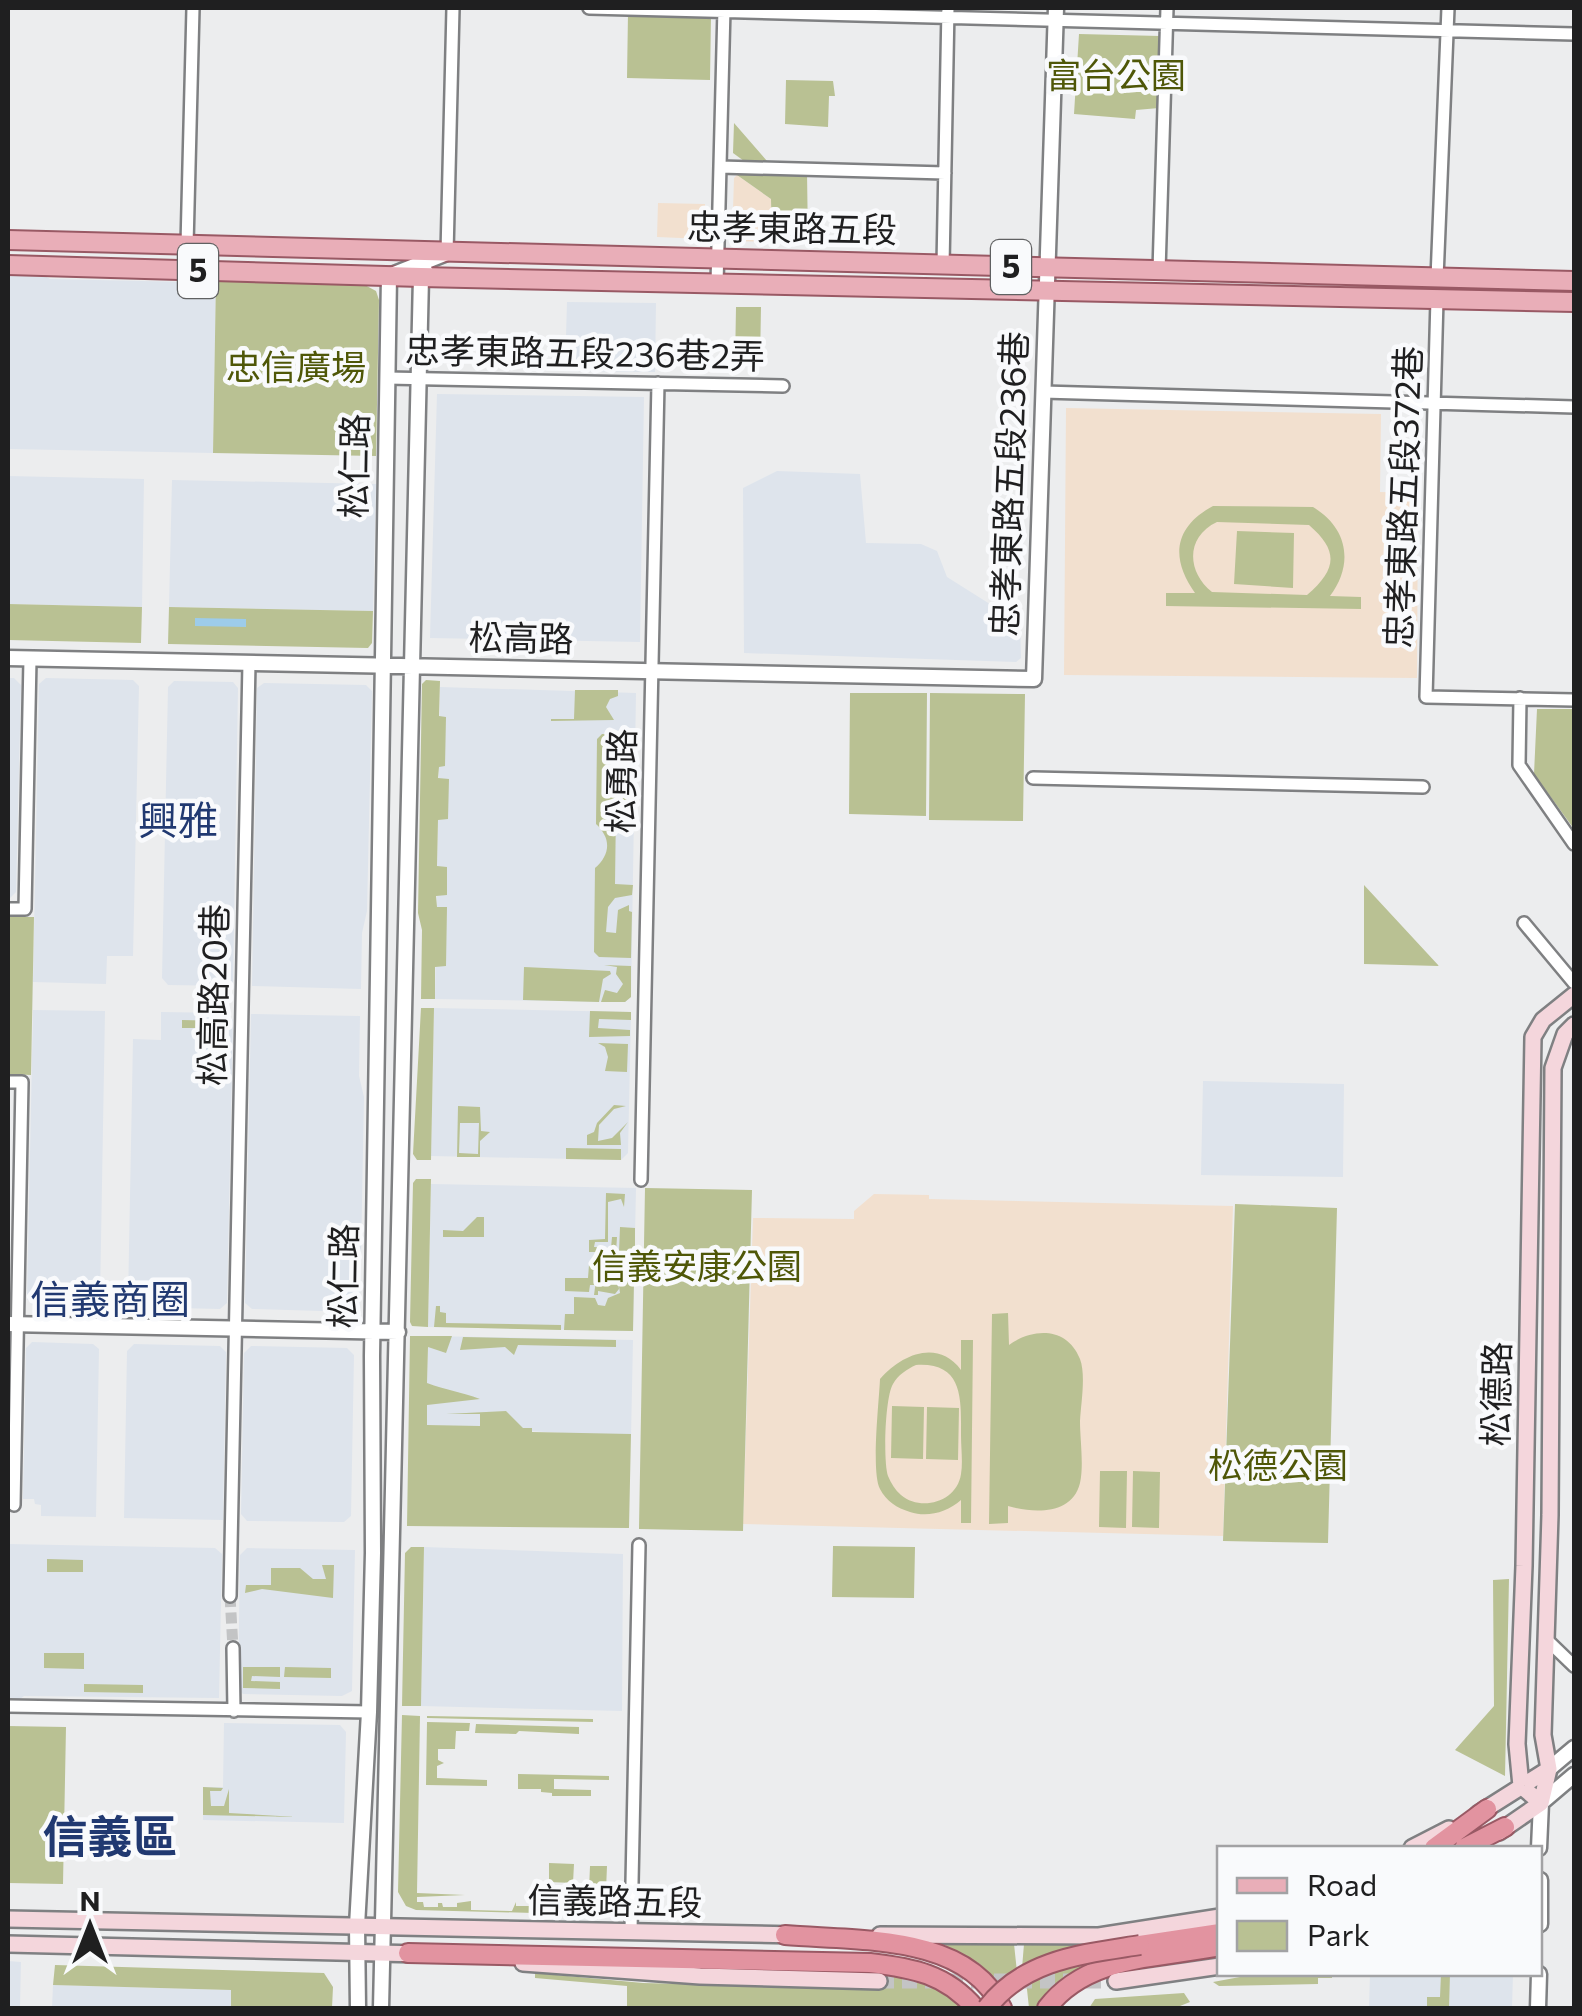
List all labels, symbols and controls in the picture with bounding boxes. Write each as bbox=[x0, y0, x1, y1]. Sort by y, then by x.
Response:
park label: 富台公園 bbox=[1046, 52, 1186, 95]
street label: 忠孝東路五段 bbox=[687, 203, 897, 250]
road number: 5 bbox=[991, 240, 1031, 294]
road number: 5 bbox=[178, 244, 218, 298]
street label: 忠孝東路五段236巷2弄 bbox=[405, 327, 765, 376]
street label: 忠孝東路五段236巷 bbox=[981, 330, 1034, 637]
park label: 忠信廣場 bbox=[226, 344, 366, 387]
street label: 忠孝東路五段372巷 bbox=[1375, 345, 1428, 649]
street label: 松仁路 bbox=[330, 413, 375, 519]
street label: 松高路 bbox=[468, 614, 574, 659]
street label: 松勇路 bbox=[597, 728, 642, 834]
district label: 興雅 bbox=[138, 794, 218, 843]
street label: 松高路20巷 bbox=[188, 904, 235, 1086]
street label: 松仁路 bbox=[319, 1223, 364, 1329]
park label: 信義安康公園 bbox=[592, 1243, 802, 1286]
district label: 信義商圈 bbox=[30, 1273, 190, 1322]
street label: 松德路 bbox=[1472, 1341, 1517, 1447]
park label: 松德公園 bbox=[1208, 1442, 1348, 1485]
district label: 信義區 bbox=[42, 1807, 178, 1862]
legend bbox=[1217, 1846, 1542, 1976]
text: Road bbox=[1307, 1865, 1377, 1902]
north arrow bbox=[40, 1876, 140, 1976]
street label: 信義路五段 bbox=[527, 1876, 703, 1923]
text: N bbox=[80, 1883, 101, 1917]
text: Park bbox=[1307, 1915, 1370, 1952]

